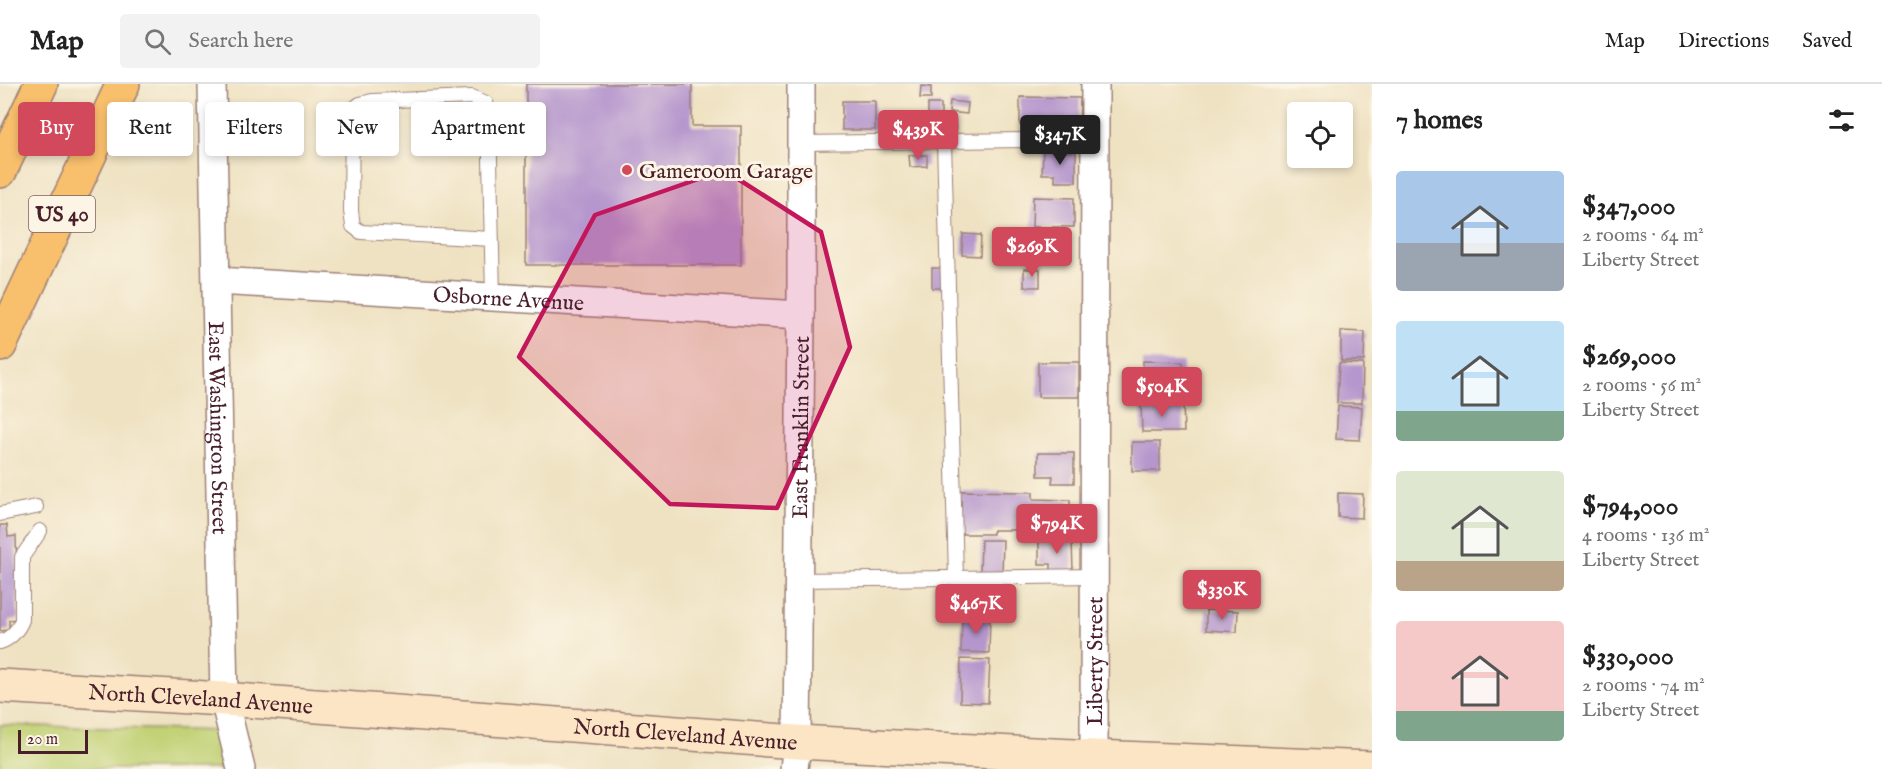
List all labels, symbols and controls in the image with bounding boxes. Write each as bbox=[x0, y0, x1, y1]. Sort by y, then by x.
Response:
search box bbox=[120, 14, 540, 68]
text: Map bbox=[30, 24, 84, 59]
icon: search bbox=[141, 25, 174, 58]
text: Search here bbox=[189, 27, 293, 55]
text: Map bbox=[1605, 28, 1645, 55]
text: Directions bbox=[1678, 28, 1769, 55]
text: Saved bbox=[1802, 28, 1852, 55]
chip: Buy bbox=[18, 102, 95, 156]
chip: Rent bbox=[107, 102, 193, 156]
chip: Filters bbox=[205, 102, 304, 156]
chip: New bbox=[316, 102, 399, 156]
chip: Apartment bbox=[411, 102, 546, 156]
map controls bbox=[1287, 102, 1353, 168]
button: locate bbox=[1287, 102, 1353, 168]
text: 7 homes bbox=[1396, 104, 1483, 137]
icon: filters bbox=[1825, 104, 1858, 137]
pin: $439K bbox=[876, 110, 960, 161]
pin: $347K bbox=[1018, 115, 1102, 166]
text: $439K bbox=[892, 117, 944, 142]
text: $347K bbox=[1034, 122, 1086, 147]
place label: Gameroom Garage bbox=[639, 158, 813, 186]
marker: Gameroom Garage bbox=[620, 163, 634, 177]
text: $347,000 bbox=[1582, 190, 1675, 223]
icon: home bbox=[1444, 195, 1516, 267]
road number: US 40 bbox=[29, 196, 95, 232]
text: 2 rooms · 64 m² bbox=[1582, 223, 1704, 248]
pin: $269K bbox=[990, 227, 1074, 278]
text: $269K bbox=[1006, 234, 1058, 259]
text: Liberty Street bbox=[1582, 248, 1699, 273]
street label: Osborne Avenue bbox=[432, 282, 585, 318]
street label: East Washington Street bbox=[201, 321, 233, 535]
street label: East Franklin Street bbox=[787, 335, 817, 519]
text: $269,000 bbox=[1582, 340, 1676, 373]
icon: home bbox=[1444, 345, 1516, 417]
pin: $504K bbox=[1120, 367, 1204, 418]
text: 2 rooms · 56 m² bbox=[1582, 373, 1701, 398]
text: $504K bbox=[1136, 374, 1188, 399]
text: Liberty Street bbox=[1582, 398, 1699, 423]
text: $794,000 bbox=[1582, 490, 1678, 523]
icon: home bbox=[1444, 495, 1516, 567]
pin: $794K bbox=[1015, 504, 1099, 555]
text: $794K bbox=[1030, 511, 1084, 536]
text: 4 rooms · 136 m² bbox=[1582, 523, 1709, 548]
text: Liberty Street bbox=[1582, 548, 1699, 573]
pin: $330K bbox=[1180, 570, 1264, 621]
text: $330K bbox=[1197, 577, 1247, 602]
pin: $467K bbox=[934, 584, 1018, 635]
text: $467K bbox=[949, 591, 1003, 616]
street label: Liberty Street bbox=[1082, 596, 1110, 726]
text: $330,000 bbox=[1582, 640, 1674, 673]
icon: home bbox=[1444, 645, 1516, 717]
text: 2 rooms · 74 m² bbox=[1582, 673, 1705, 698]
street label: North Cleveland Avenue bbox=[87, 679, 314, 722]
text: Liberty Street bbox=[1582, 698, 1699, 723]
street label: North Cleveland Avenue bbox=[572, 713, 798, 758]
scale bar bbox=[18, 727, 88, 754]
text: 20 m bbox=[27, 730, 58, 750]

